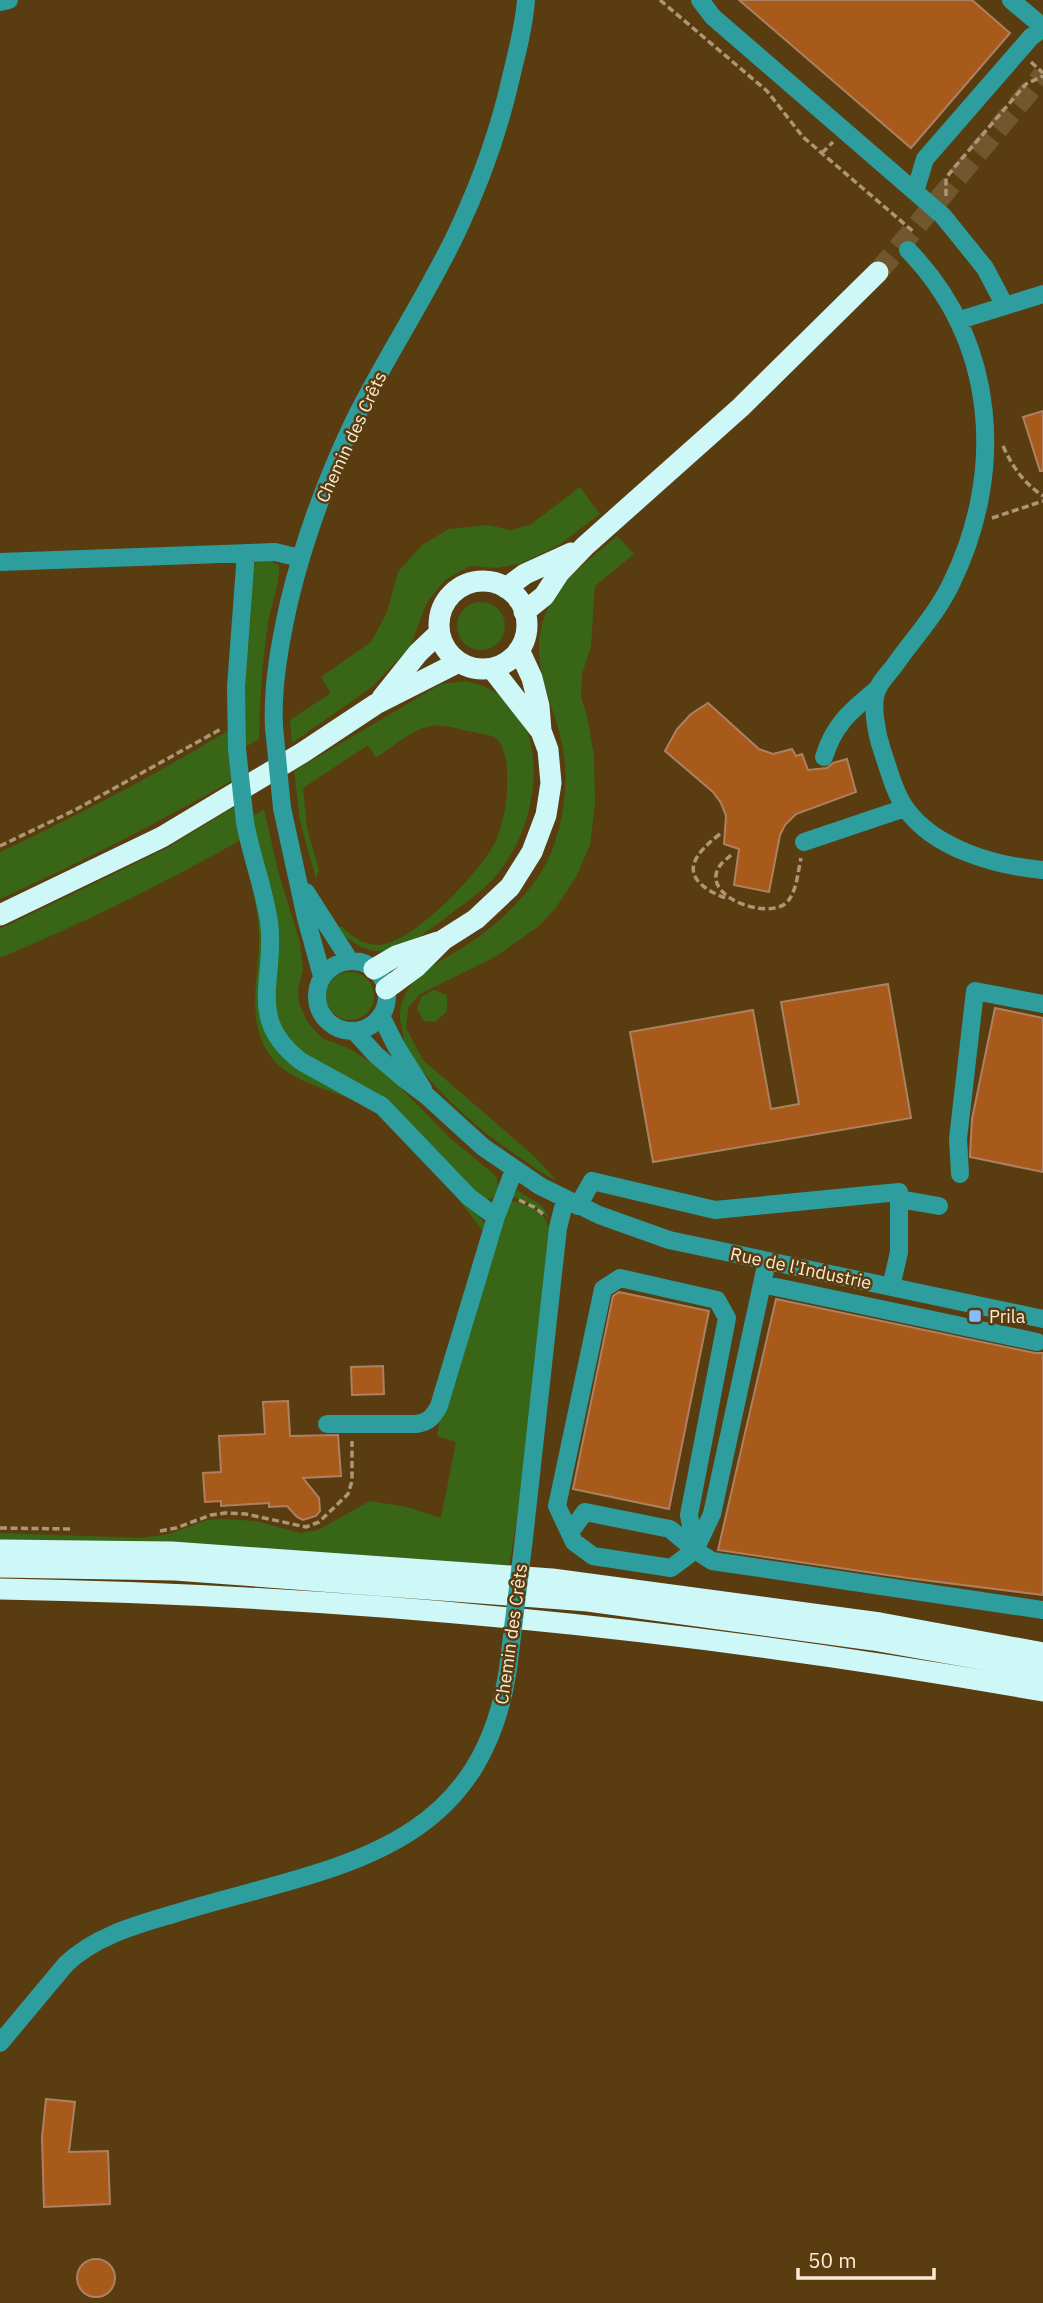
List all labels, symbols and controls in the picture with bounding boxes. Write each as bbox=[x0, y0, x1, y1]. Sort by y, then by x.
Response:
street label: Chemin des Crêts bbox=[311, 368, 391, 506]
street label: Rue de l'Industrie bbox=[728, 1242, 874, 1294]
place label: Prila bbox=[989, 1305, 1026, 1328]
marker: Prila bbox=[967, 1308, 983, 1324]
street label: Chemin des Crêts bbox=[490, 1562, 532, 1706]
scale bar bbox=[798, 2236, 934, 2280]
text: 50 m bbox=[808, 2246, 857, 2274]

